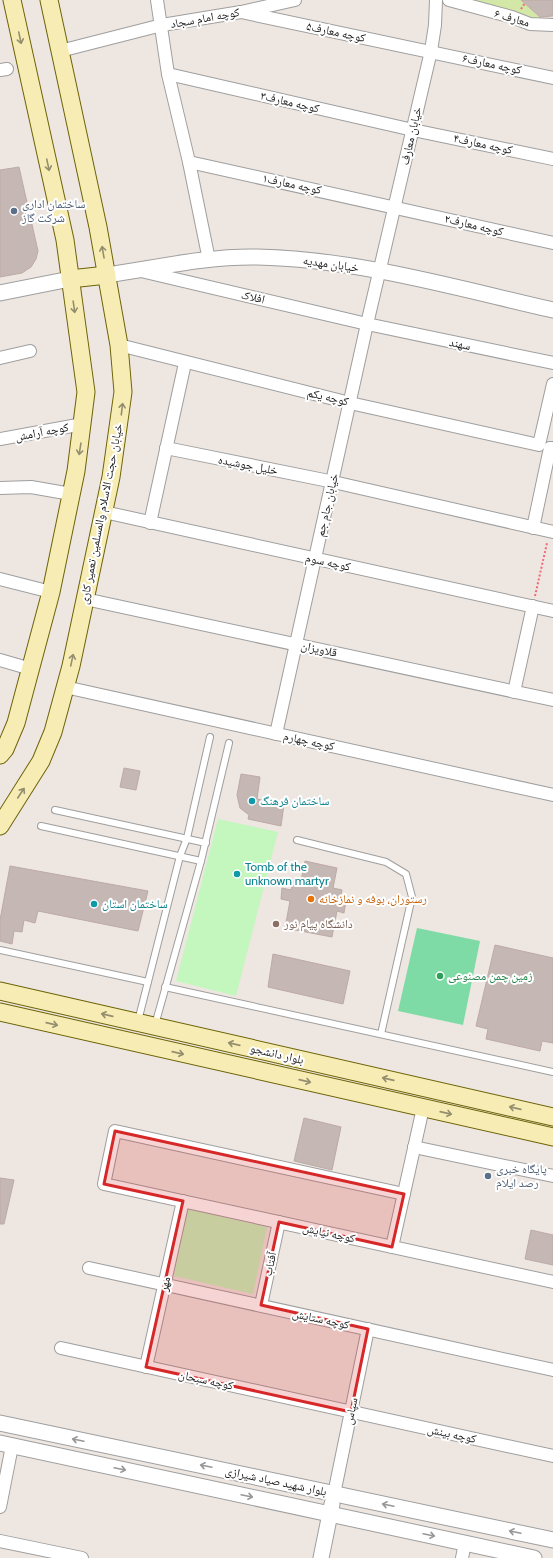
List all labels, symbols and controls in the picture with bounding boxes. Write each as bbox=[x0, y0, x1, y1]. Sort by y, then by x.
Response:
street label: کوچه امام سجاد bbox=[169, 4, 241, 32]
street label: معارف ۶ bbox=[493, 5, 532, 30]
street label: کوچه معارف۵ bbox=[305, 18, 367, 45]
one-way arrow bbox=[17, 31, 25, 44]
street label: کوچه معارف۶ bbox=[461, 50, 523, 77]
street label: کوچه معارف۳ bbox=[259, 87, 321, 116]
street label: خیابان معارف bbox=[397, 105, 425, 167]
street label: کوچه معارف۴ bbox=[452, 130, 514, 157]
one-way arrow bbox=[45, 158, 53, 171]
street label: کوچه معارف۱ bbox=[261, 170, 323, 197]
place label: ساختمان اداری شرکت گاز bbox=[21, 196, 85, 225]
marker: ساختمان اداری شرکت گاز bbox=[9, 206, 19, 216]
street label: کوچه معارف۲ bbox=[443, 210, 505, 239]
one-way arrow bbox=[98, 246, 106, 259]
street label: خیابان مهدیه bbox=[302, 252, 360, 275]
street label: افلاک bbox=[240, 287, 267, 307]
one-way arrow bbox=[70, 300, 78, 313]
street label: سهند bbox=[448, 334, 472, 353]
street label: کوچه یکم bbox=[306, 384, 350, 410]
one-way arrow bbox=[118, 403, 125, 416]
street label: کوچه آرامش bbox=[14, 419, 70, 444]
street label: خیابان حجت الاسلام والمسلمین تعمیر کاری bbox=[76, 422, 126, 606]
one-way arrow bbox=[76, 442, 84, 455]
street label: خلیل جوشیده bbox=[217, 451, 280, 478]
street label: خیابان جام جم bbox=[312, 472, 342, 538]
street label: کوچه سوم bbox=[304, 549, 352, 575]
street label: قلاویزان bbox=[299, 637, 339, 660]
one-way arrow bbox=[68, 654, 76, 667]
street label: کوچه چهارم bbox=[282, 728, 336, 754]
one-way arrow bbox=[17, 787, 25, 799]
place label: ساختمان فرهنگ bbox=[260, 793, 330, 808]
marker: ساختمان فرهنگ bbox=[247, 796, 257, 806]
place label: Tomb of the unknown martyr bbox=[245, 859, 329, 888]
marker: Tomb of the unknown martyr bbox=[232, 869, 242, 879]
place label: رستوران، بوفه و نمازخانه bbox=[319, 891, 427, 906]
marker: رستوران، بوفه و نمازخانه bbox=[306, 894, 316, 904]
place label: ساختمان استان bbox=[102, 896, 168, 911]
marker: ساختمان استان bbox=[89, 899, 99, 909]
place label: دانشگاه پیام نور bbox=[283, 916, 353, 932]
marker: دانشگاه پیام نور bbox=[271, 919, 281, 929]
place label: زمین چمن مصنوعی bbox=[448, 968, 533, 983]
marker: زمین چمن مصنوعی bbox=[435, 971, 445, 981]
one-way arrow bbox=[101, 1011, 114, 1019]
one-way arrow bbox=[45, 1020, 58, 1028]
one-way arrow bbox=[228, 1040, 241, 1048]
street label: بلوار دانشجو bbox=[249, 1040, 305, 1067]
one-way arrow bbox=[172, 1049, 185, 1057]
one-way arrow bbox=[382, 1075, 395, 1083]
one-way arrow bbox=[298, 1078, 311, 1086]
one-way arrow bbox=[509, 1104, 522, 1111]
one-way arrow bbox=[439, 1110, 452, 1117]
place label: پایگاه خبری رصد ایلام bbox=[496, 1161, 547, 1191]
marker: پایگاه خبری رصد ایلام bbox=[483, 1171, 493, 1181]
street label: كوچه نيايش bbox=[301, 1220, 357, 1246]
street label: آفتاب bbox=[260, 1249, 280, 1278]
street label: مهر bbox=[155, 1275, 173, 1294]
street label: کوچه ستایش bbox=[291, 1305, 351, 1332]
street label: کوچه سبحان bbox=[177, 1366, 235, 1393]
street label: سپاس bbox=[340, 1396, 361, 1426]
street label: کوچه بینش bbox=[426, 1421, 478, 1446]
one-way arrow bbox=[72, 1435, 85, 1443]
one-way arrow bbox=[199, 1462, 212, 1470]
street label: بلوار شهید صیاد شیرازی bbox=[224, 1462, 328, 1499]
one-way arrow bbox=[113, 1466, 126, 1474]
one-way arrow bbox=[241, 1493, 254, 1501]
one-way arrow bbox=[381, 1500, 394, 1508]
one-way arrow bbox=[509, 1527, 522, 1535]
one-way arrow bbox=[422, 1532, 435, 1540]

